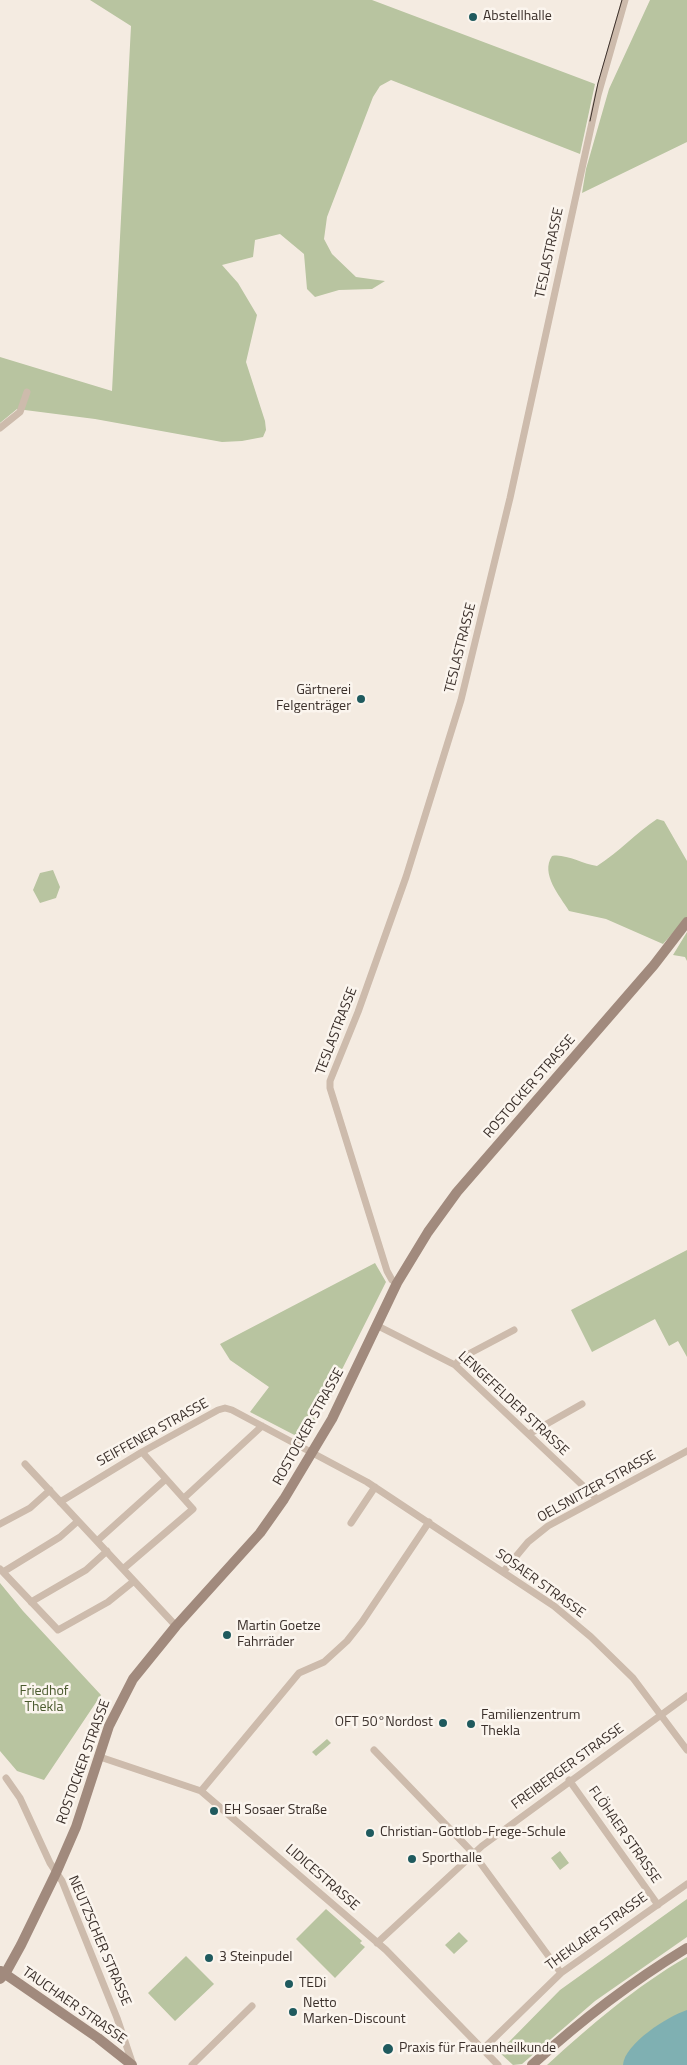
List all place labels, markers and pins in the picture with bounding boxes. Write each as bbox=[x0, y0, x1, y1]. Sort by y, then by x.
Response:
place label: Abstellhalle bbox=[483, 9, 552, 25]
marker: Abstellhalle bbox=[467, 11, 479, 23]
place label: Gärtnerei Felgenträger bbox=[276, 683, 351, 716]
marker: Gärtnerei Felgenträger bbox=[355, 693, 367, 705]
place label: Martin Goetze Fahrräder bbox=[237, 1619, 321, 1651]
marker: Martin Goetze Fahrräder bbox=[221, 1629, 233, 1641]
place label: Familienzentrum Thekla bbox=[481, 1708, 580, 1740]
place label: OFT 50°Nordost bbox=[335, 1715, 433, 1731]
marker: OFT 50°Nordost bbox=[437, 1717, 449, 1729]
marker: Familienzentrum Thekla bbox=[465, 1718, 477, 1730]
place label: EH Sosaer Straße bbox=[224, 1803, 327, 1819]
marker: EH Sosaer Straße bbox=[208, 1805, 220, 1817]
place label: Christian-Gottlob-Frege-Schule bbox=[380, 1825, 566, 1841]
marker: Christian-Gottlob-Frege-Schule bbox=[364, 1827, 376, 1839]
place label: Sporthalle bbox=[422, 1851, 482, 1867]
marker: Sporthalle bbox=[406, 1853, 418, 1865]
place label: 3 Steinpudel bbox=[219, 1950, 292, 1966]
marker: 3 Steinpudel bbox=[203, 1952, 215, 1964]
place label: TEDi bbox=[299, 1976, 326, 1992]
marker: TEDi bbox=[283, 1978, 295, 1990]
place label: Netto Marken-Discount bbox=[303, 1996, 406, 2028]
marker: Netto Marken-Discount bbox=[287, 2006, 299, 2018]
place label: Praxis für Frauenheilkunde bbox=[399, 2041, 556, 2057]
marker: Praxis für Frauenheilkunde bbox=[381, 2042, 395, 2056]

